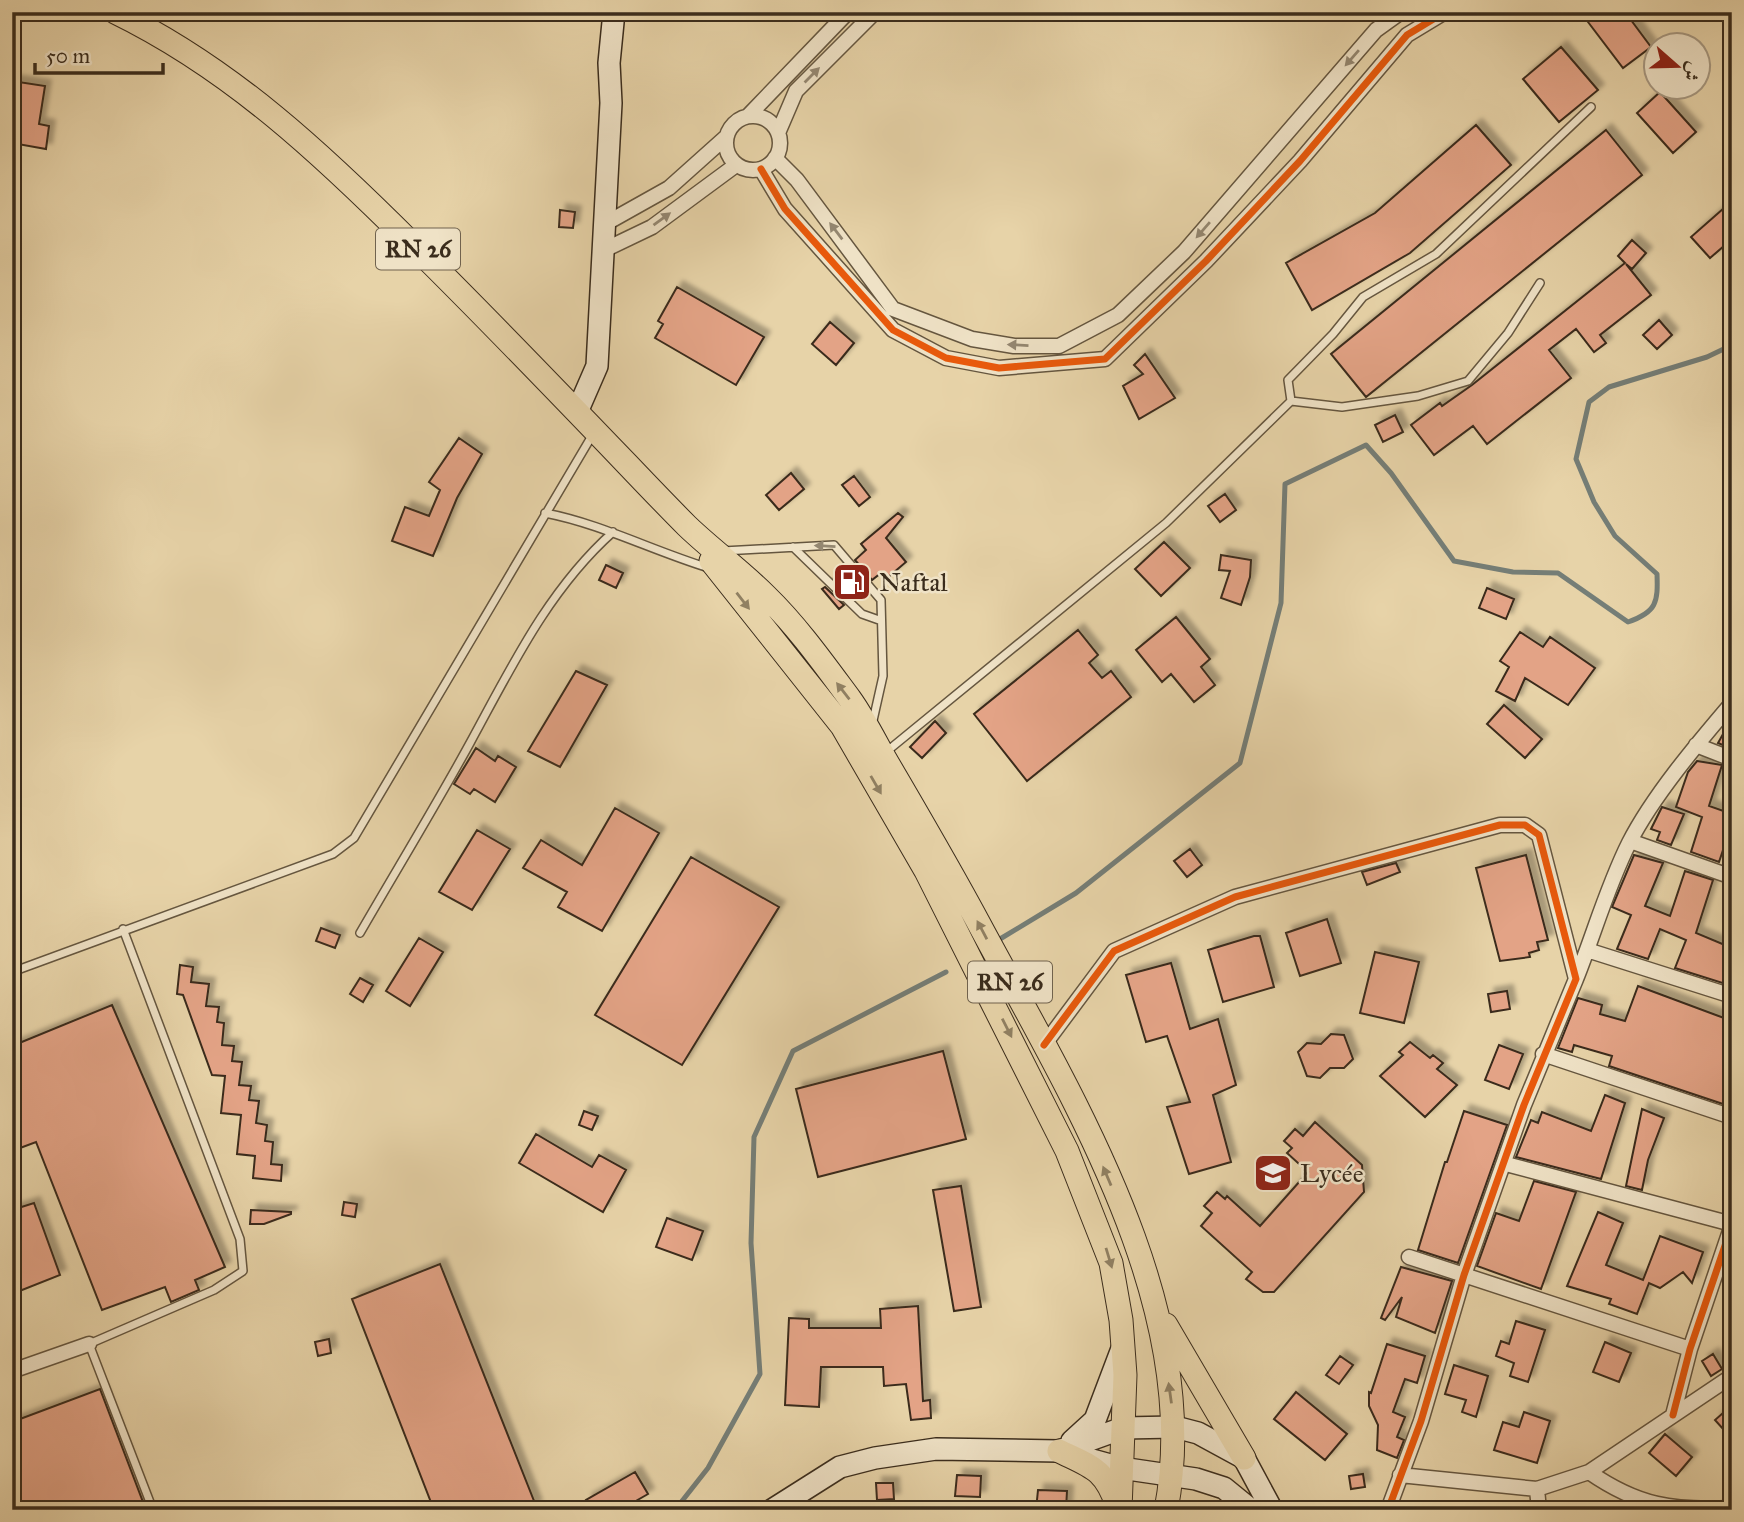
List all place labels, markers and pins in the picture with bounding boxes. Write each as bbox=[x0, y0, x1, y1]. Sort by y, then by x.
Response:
fuel station icon: Naftal bbox=[831, 561, 873, 603]
place label: Naftal bbox=[879, 566, 947, 598]
school or university icon: Lycée bbox=[1252, 1152, 1294, 1194]
place label: Lycée bbox=[1300, 1157, 1364, 1189]

